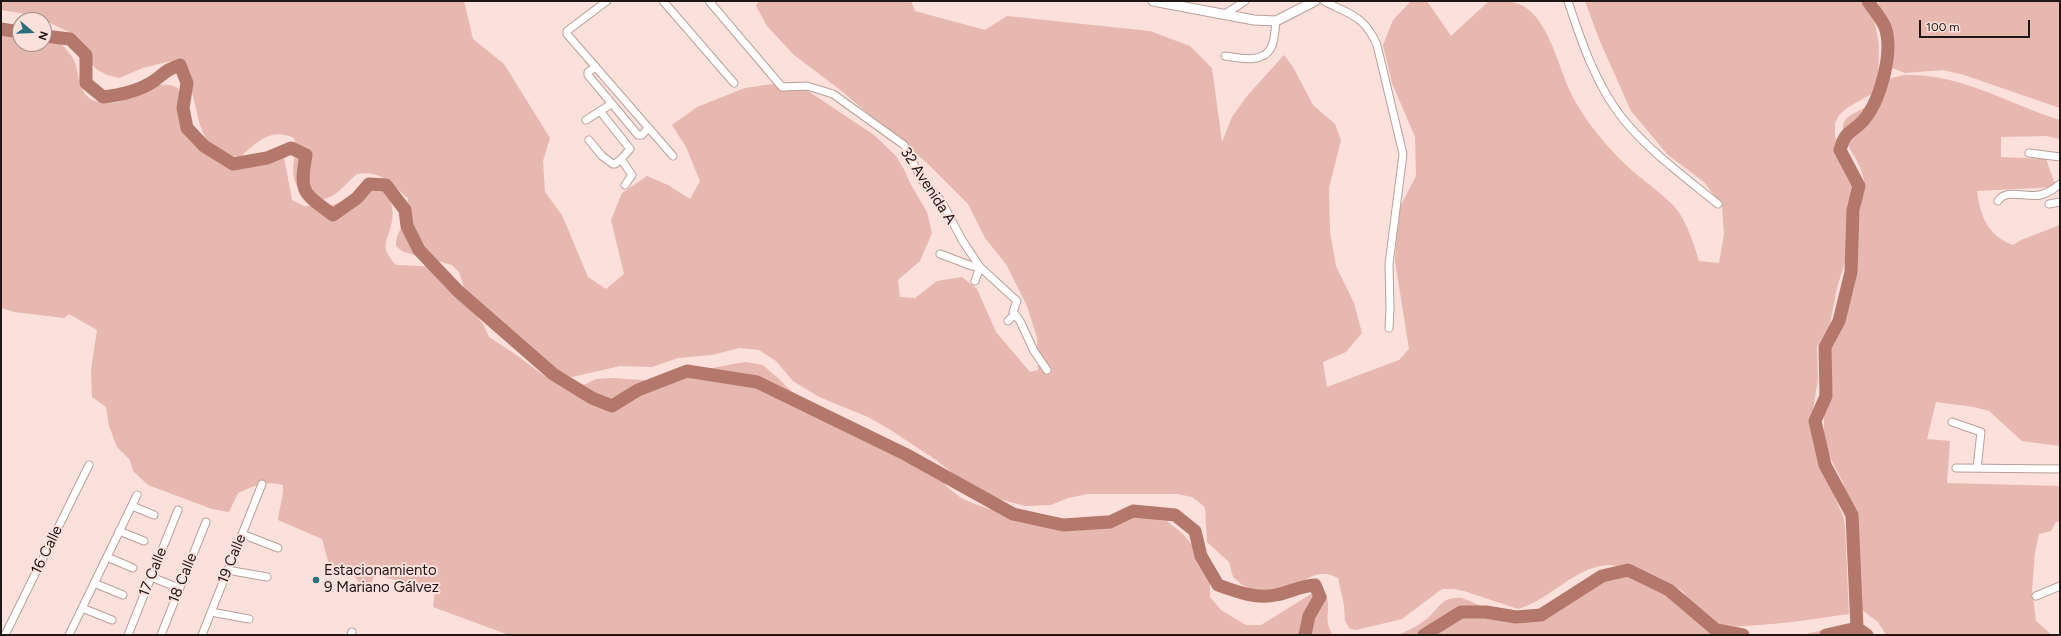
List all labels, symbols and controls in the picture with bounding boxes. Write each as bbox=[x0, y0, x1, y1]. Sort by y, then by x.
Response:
north arrow bbox=[12, 12, 52, 52]
scale bar bbox=[1921, 12, 2032, 38]
text: 100 m bbox=[1926, 20, 1960, 34]
text: N bbox=[35, 30, 50, 42]
street label: 32 Avenida A bbox=[896, 144, 960, 228]
street label: 16 Calle bbox=[28, 523, 66, 577]
street label: 19 Calle bbox=[214, 532, 250, 586]
street label: 17 Calle bbox=[135, 545, 171, 599]
street label: 18 Calle bbox=[165, 550, 201, 606]
place label: Estacionamiento 9 Mariano Gálvez bbox=[324, 562, 439, 597]
marker: Estacionamiento 9 Mariano Gálvez bbox=[311, 575, 321, 585]

